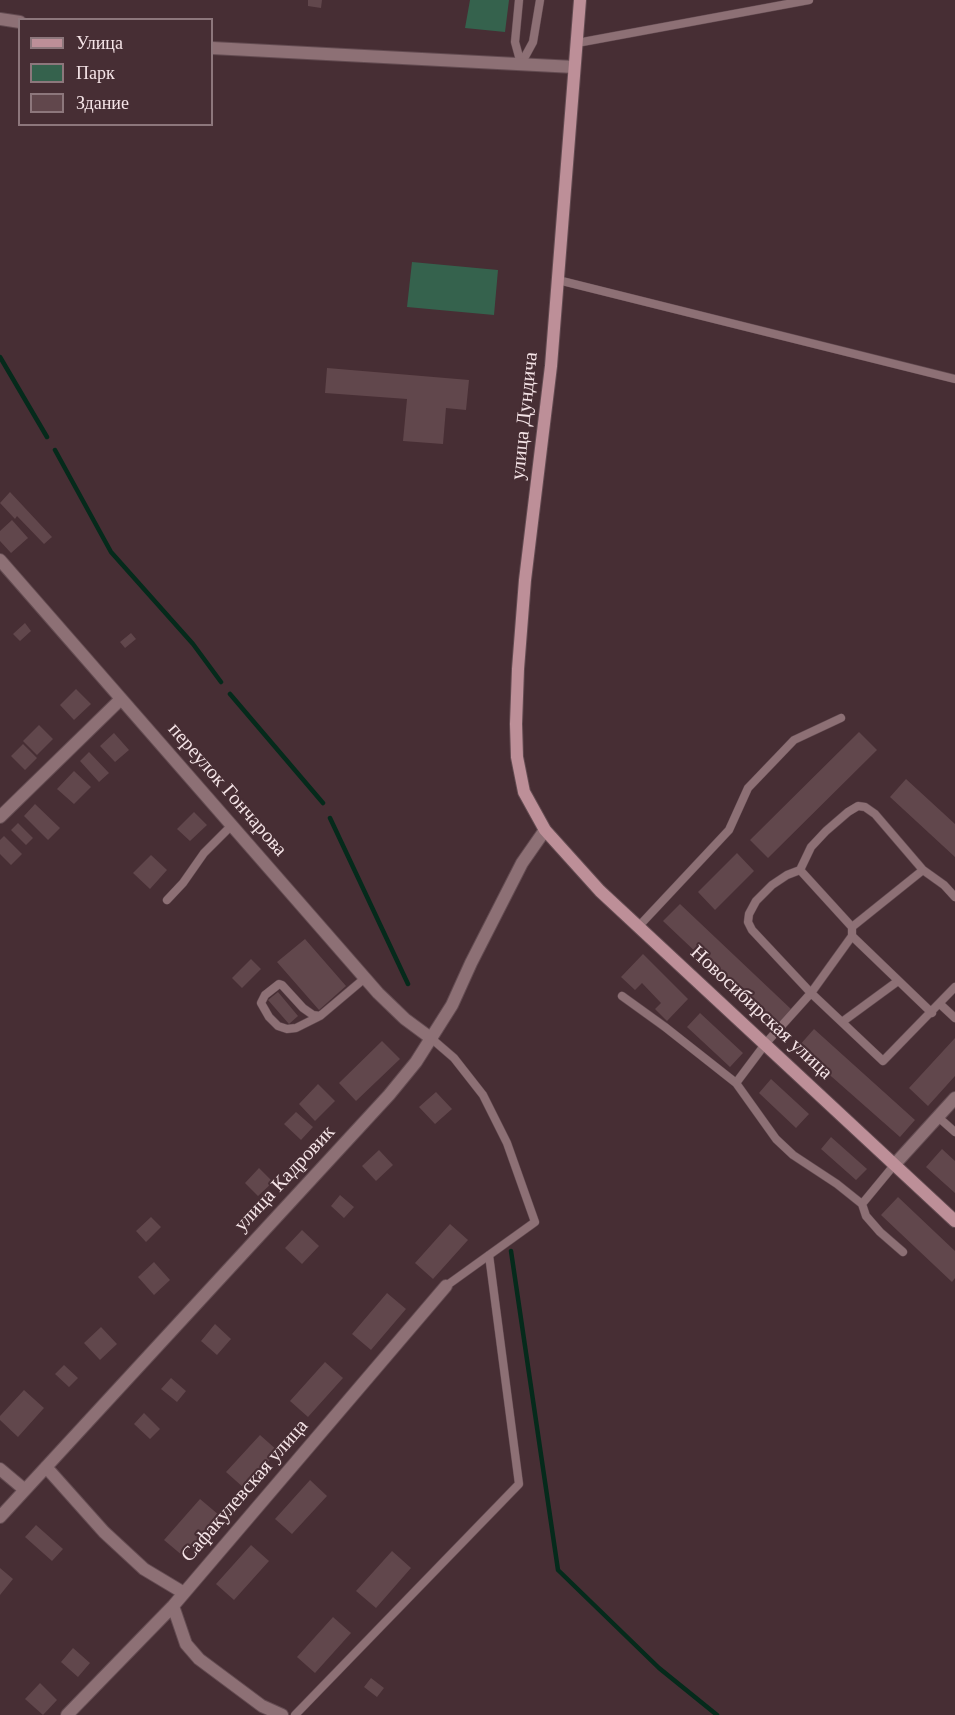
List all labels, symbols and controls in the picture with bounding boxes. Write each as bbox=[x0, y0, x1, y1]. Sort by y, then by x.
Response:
legend bbox=[18, 18, 213, 126]
text: Улица bbox=[76, 33, 123, 53]
text: Парк bbox=[76, 63, 115, 83]
text: Здание bbox=[76, 93, 129, 113]
street label: улица Дундича bbox=[506, 351, 544, 481]
street label: переулок Гончарова bbox=[162, 718, 292, 862]
street label: Новосибирская улица bbox=[685, 941, 837, 1085]
street label: улица Кадровик bbox=[230, 1121, 340, 1237]
street label: Сафакулевская улица bbox=[176, 1415, 314, 1567]

